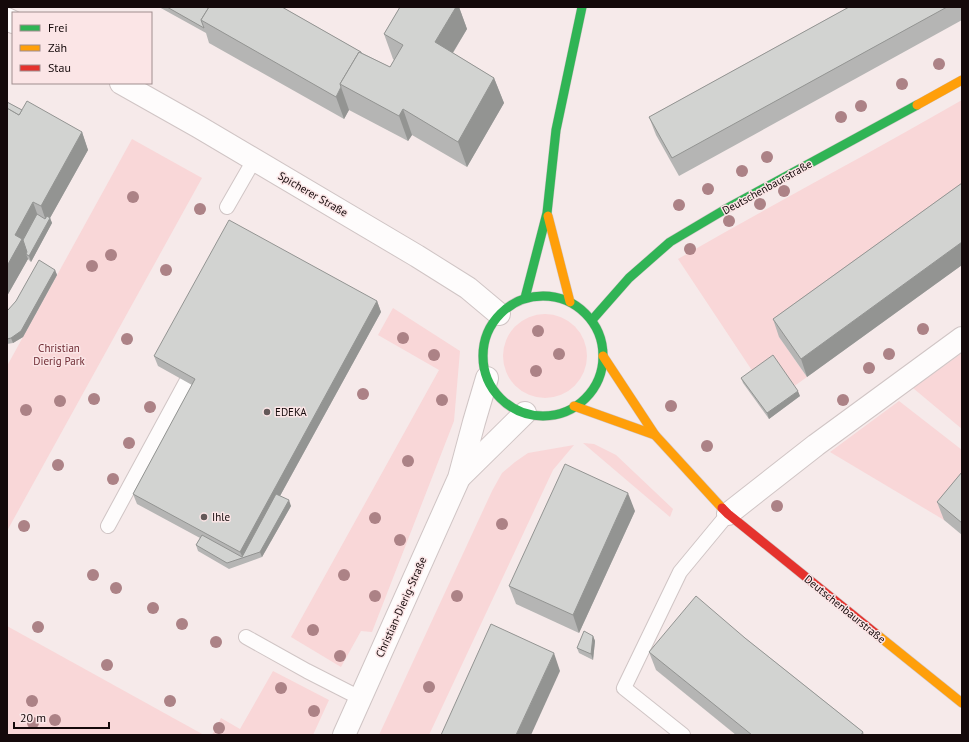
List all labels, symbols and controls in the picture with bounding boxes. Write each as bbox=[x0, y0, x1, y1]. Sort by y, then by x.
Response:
legend bbox=[12, 12, 152, 84]
text: Frei bbox=[48, 20, 68, 35]
text: Zäh bbox=[48, 40, 67, 55]
text: Stau bbox=[48, 60, 71, 75]
street label: Deutschenbaurstraße bbox=[720, 156, 815, 217]
street label: Spicherer Straße bbox=[276, 168, 351, 220]
park label: Christian Dierig Park bbox=[33, 341, 85, 368]
place label: EDEKA bbox=[275, 405, 307, 419]
marker: EDEKA bbox=[262, 407, 272, 417]
place label: Ihle bbox=[212, 510, 230, 524]
marker: Ihle bbox=[199, 512, 209, 522]
street label: Christian-Dierig-Straße bbox=[372, 554, 430, 660]
street label: Deutschenbaurstraße bbox=[802, 572, 889, 646]
scale bar bbox=[14, 704, 109, 730]
text: 20 m bbox=[20, 710, 46, 725]

